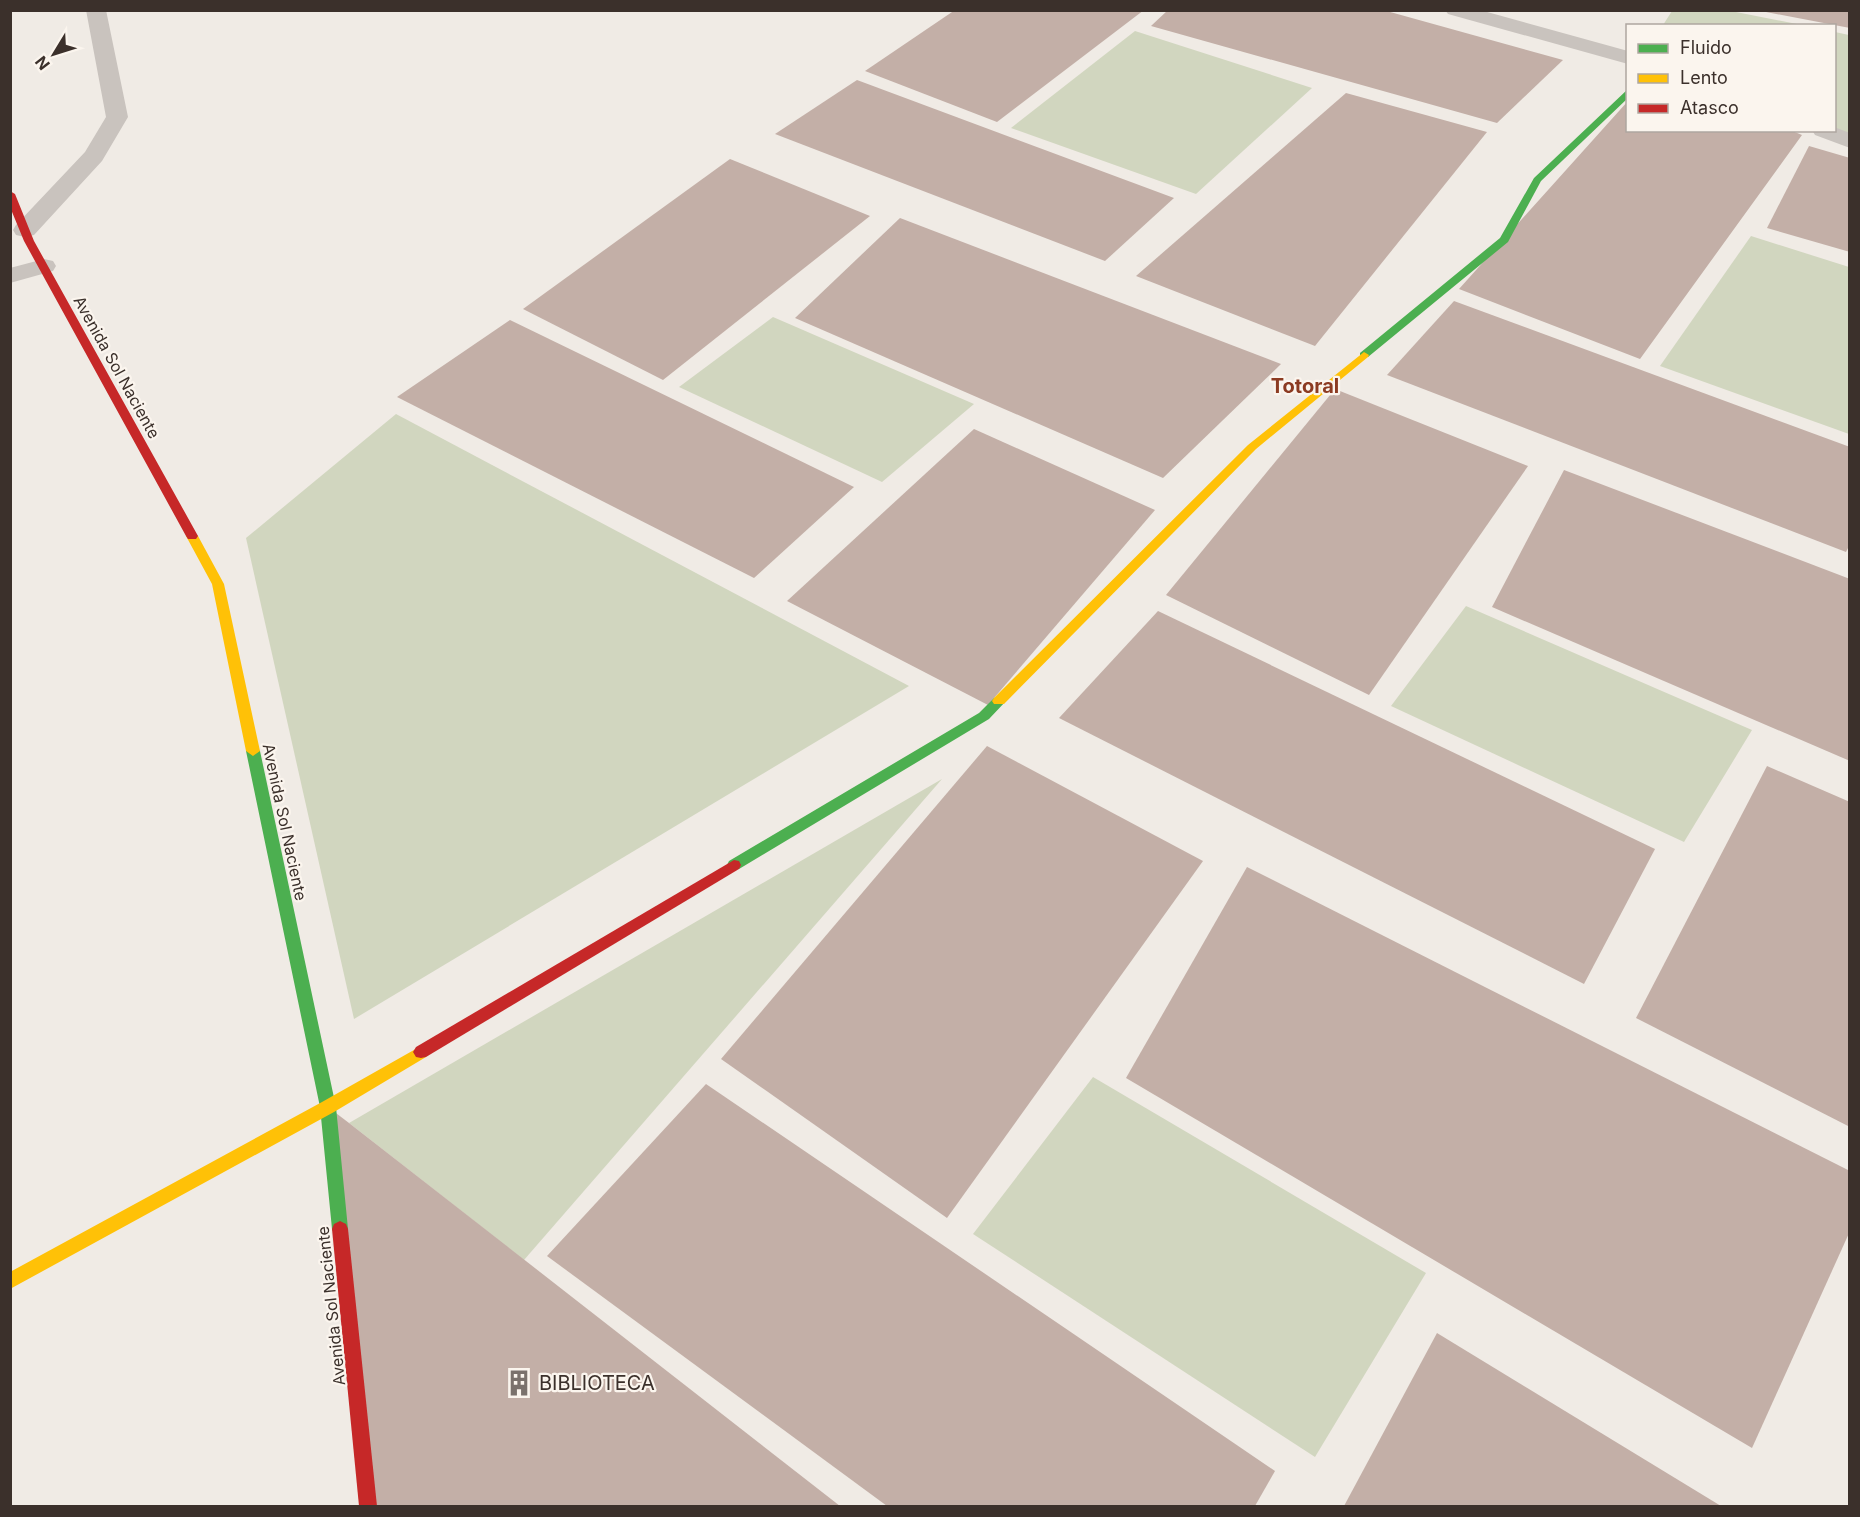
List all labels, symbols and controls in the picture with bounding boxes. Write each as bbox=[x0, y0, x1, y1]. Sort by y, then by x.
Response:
north arrow bbox=[24, 24, 84, 84]
legend bbox=[1626, 24, 1836, 132]
text: Fluido bbox=[1680, 37, 1732, 58]
text: N bbox=[31, 52, 54, 74]
text: Lento bbox=[1680, 67, 1728, 88]
text: Atasco bbox=[1680, 97, 1739, 118]
street label: Avenida Sol Naciente bbox=[69, 292, 165, 442]
district label: Totoral bbox=[1271, 374, 1339, 398]
street label: Avenida Sol Naciente bbox=[259, 742, 311, 902]
street label: Avenida Sol Naciente bbox=[313, 1225, 349, 1387]
building icon: BIBLIOTECA bbox=[504, 1368, 534, 1398]
place label: BIBLIOTECA bbox=[539, 1371, 655, 1395]

